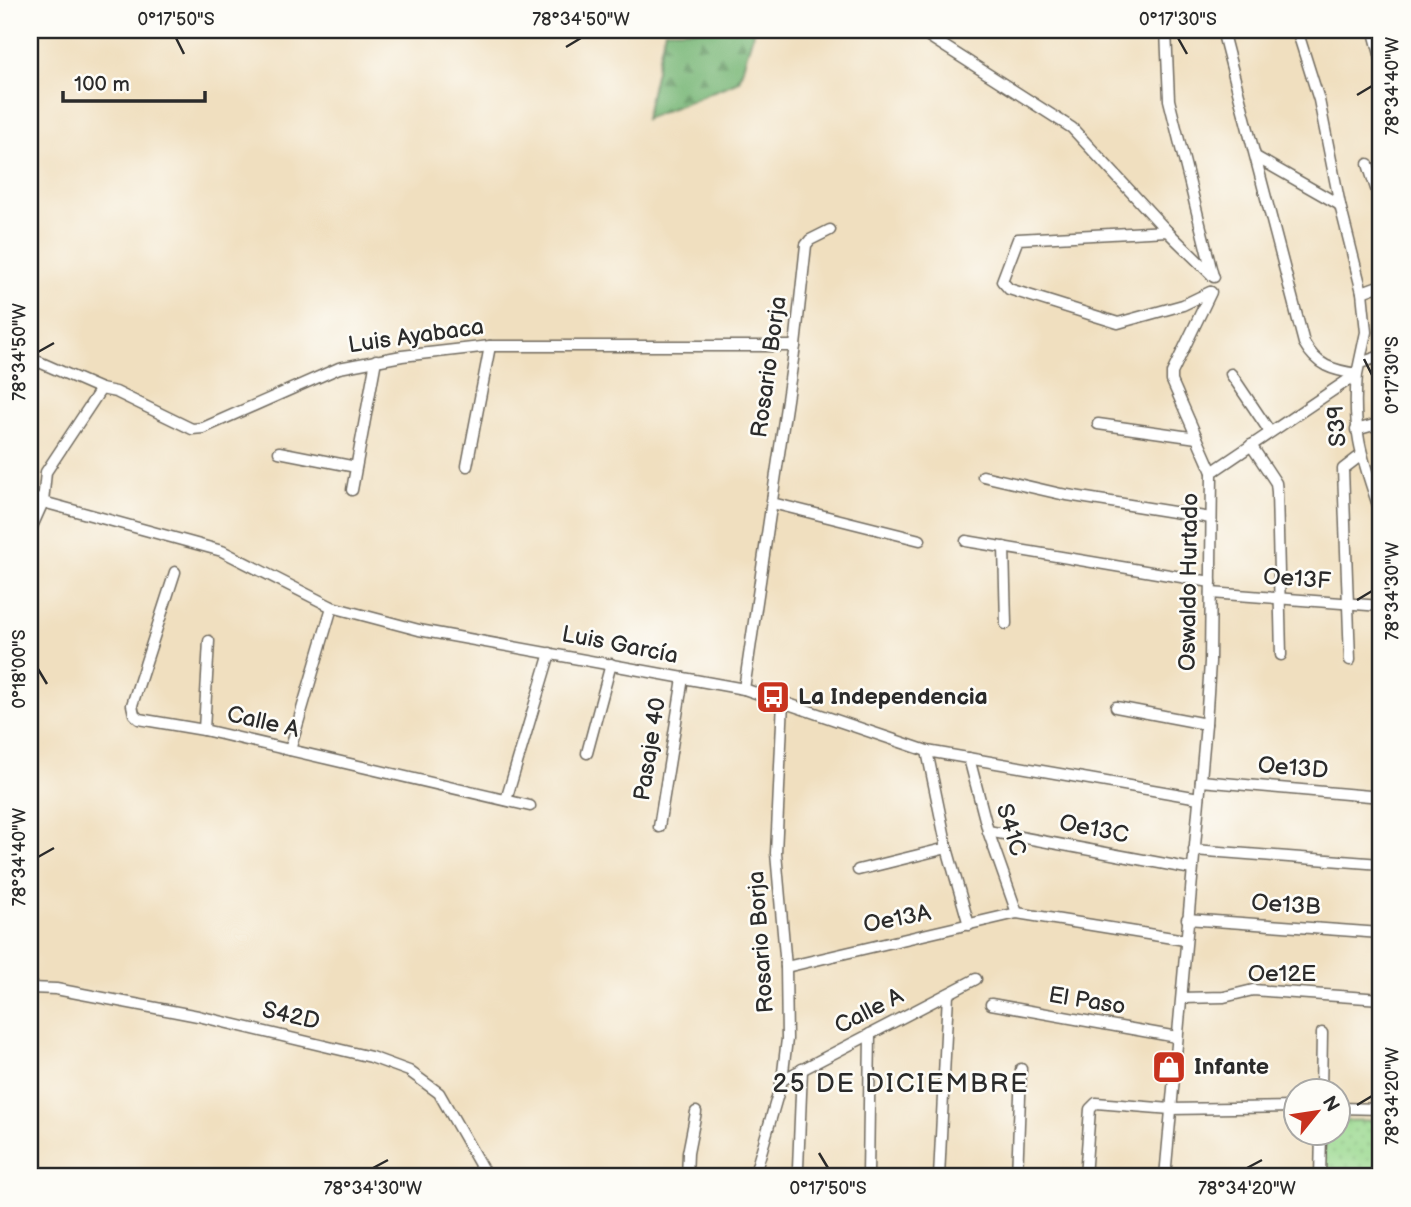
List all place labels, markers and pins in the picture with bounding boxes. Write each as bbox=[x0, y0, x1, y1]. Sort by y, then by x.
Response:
bus stop icon: La Independencia bbox=[754, 678, 792, 716]
place label: La Independencia bbox=[798, 683, 988, 711]
shop icon: Infante bbox=[1150, 1048, 1188, 1086]
place label: Infante bbox=[1194, 1053, 1269, 1081]

